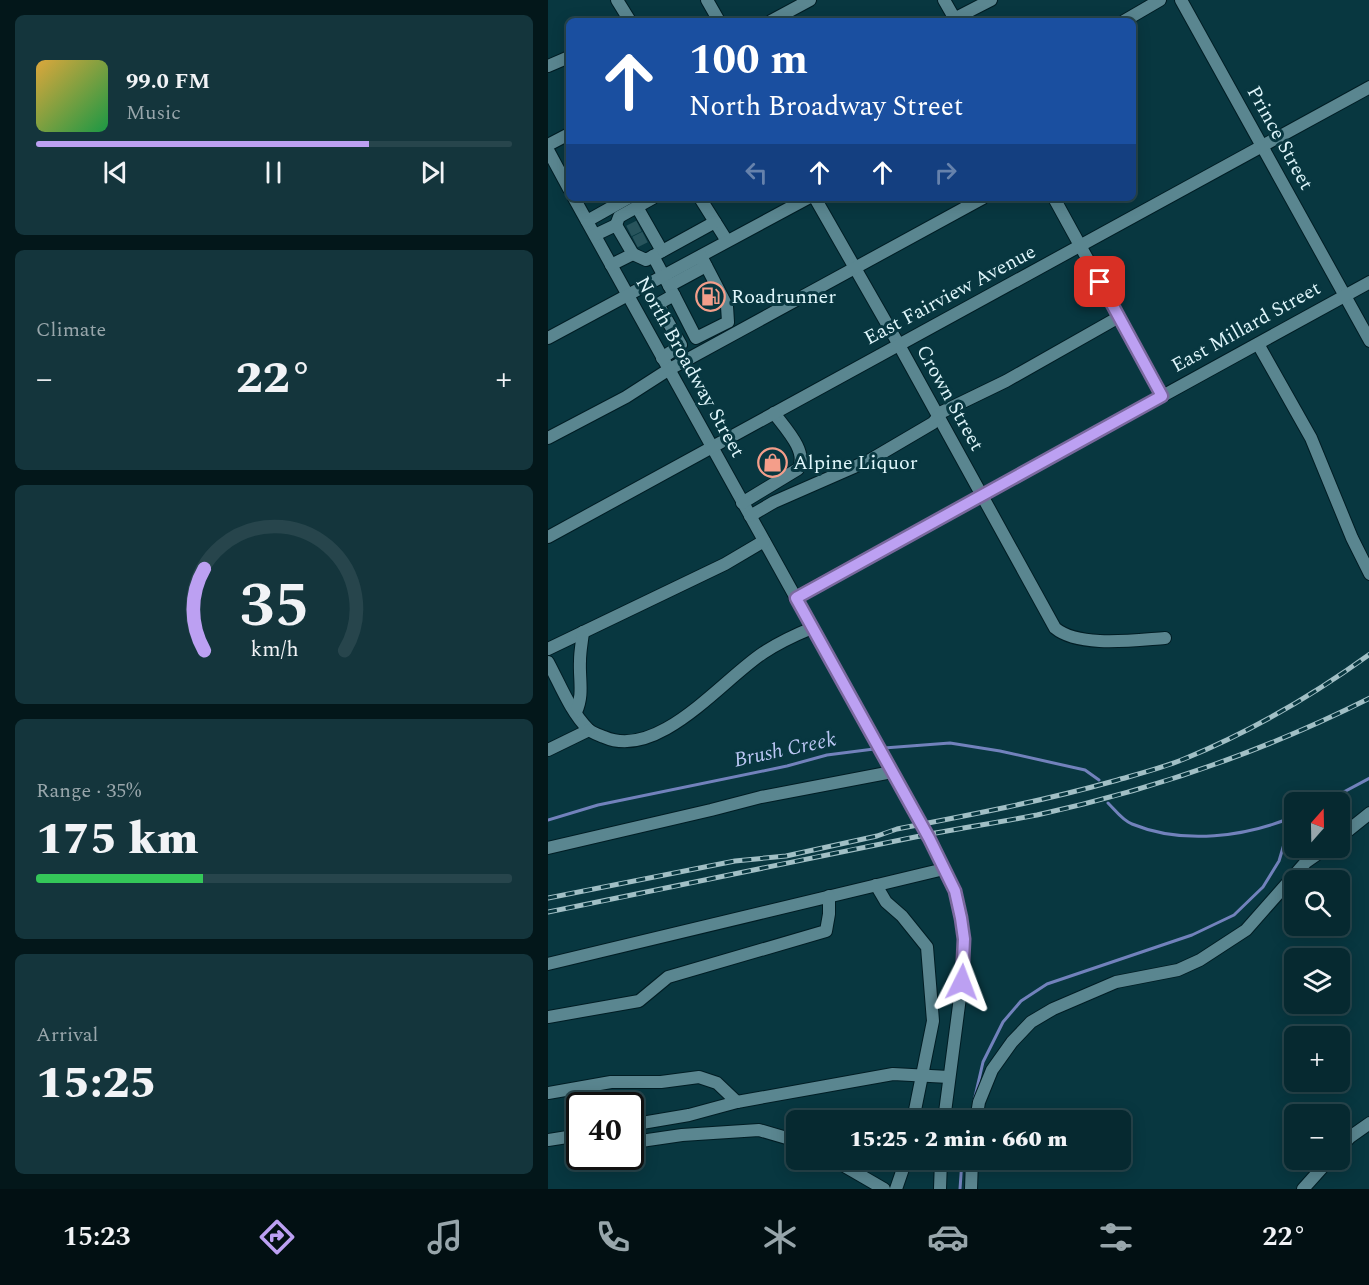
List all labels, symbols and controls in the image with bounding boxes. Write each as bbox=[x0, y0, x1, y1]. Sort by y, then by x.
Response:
text: 100 m bbox=[689, 29, 808, 92]
icon: ahead bbox=[590, 42, 668, 120]
text: 99.0 FM bbox=[126, 65, 210, 98]
street label: Prince Street bbox=[1239, 80, 1321, 196]
text: North Broadway Street bbox=[689, 86, 963, 128]
text: Music bbox=[126, 98, 181, 128]
icon: previous bbox=[99, 156, 132, 189]
icon: pause bbox=[257, 156, 290, 189]
icon: next bbox=[416, 156, 449, 189]
icon: left bbox=[740, 156, 773, 189]
icon: ahead bbox=[803, 156, 836, 189]
icon: ahead bbox=[866, 156, 899, 189]
icon: right bbox=[929, 156, 962, 189]
street label: East Fairview Avenue bbox=[859, 237, 1041, 353]
pin bbox=[1074, 256, 1125, 307]
icon: arrive bbox=[1083, 265, 1116, 298]
street label: North Broadway Street bbox=[628, 271, 752, 463]
street label: East Millard Street bbox=[1166, 273, 1326, 381]
fuel station icon: Roadrunner bbox=[694, 281, 726, 313]
place label: Roadrunner bbox=[731, 282, 836, 312]
text: Climate bbox=[36, 315, 106, 345]
street label: Crown Street bbox=[908, 339, 992, 457]
text: 22° bbox=[236, 344, 312, 413]
text: − bbox=[36, 354, 53, 404]
text: + bbox=[495, 354, 512, 404]
shop icon: Alpine Liquor bbox=[756, 447, 788, 479]
place label: Alpine Liquor bbox=[793, 448, 918, 478]
text: 35 bbox=[239, 560, 309, 655]
text: km/h bbox=[250, 634, 298, 667]
water label: Brush Creek bbox=[731, 724, 839, 776]
text: Range · 35% bbox=[36, 776, 141, 806]
north arrow bbox=[1284, 792, 1350, 858]
map controls bbox=[1284, 792, 1350, 1170]
text: 175 km bbox=[36, 805, 198, 874]
button: search bbox=[1284, 870, 1350, 936]
button: layers bbox=[1284, 948, 1350, 1014]
position arrow bbox=[930, 950, 994, 1014]
text: Arrival bbox=[36, 1020, 98, 1050]
button: + bbox=[1284, 1026, 1350, 1092]
text: 15:25 bbox=[36, 1049, 157, 1118]
speed limit sign: 40 bbox=[566, 1092, 644, 1170]
button: − bbox=[1284, 1104, 1350, 1170]
text: 15:25 · 2 min · 660 m bbox=[849, 1123, 1068, 1156]
text: 15:23 bbox=[63, 1216, 131, 1258]
icon: directions bbox=[256, 1216, 298, 1258]
icon: music bbox=[424, 1216, 466, 1258]
icon: phone bbox=[592, 1216, 634, 1258]
icon: climate bbox=[759, 1216, 801, 1258]
icon: car bbox=[927, 1216, 969, 1258]
icon: filters bbox=[1095, 1216, 1137, 1258]
text: 22° bbox=[1262, 1216, 1306, 1258]

